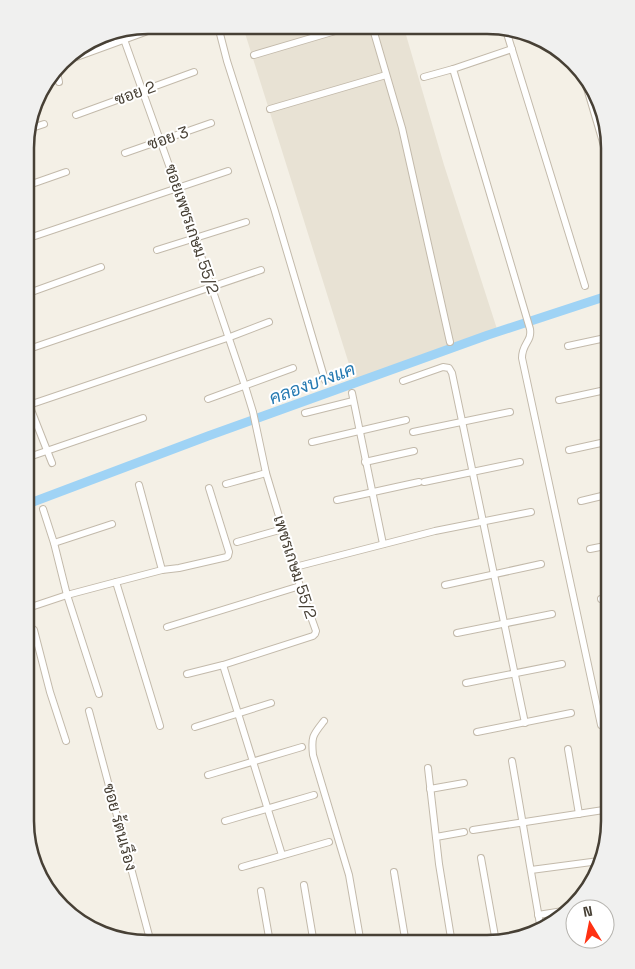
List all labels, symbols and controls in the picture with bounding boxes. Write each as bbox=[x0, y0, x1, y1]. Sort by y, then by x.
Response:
street label: ซอย 2 bbox=[112, 76, 158, 110]
street label: ซอย 3 bbox=[145, 121, 191, 155]
street label: ซอยเพชรเกษม 55/2 bbox=[160, 161, 224, 297]
water label: คลองบางแค bbox=[266, 357, 358, 409]
street label: เพชรเกษม 55/2 bbox=[268, 513, 322, 621]
street label: ซอย ร้ตนเรึอง bbox=[98, 781, 142, 873]
north arrow bbox=[565, 899, 615, 949]
text: N bbox=[582, 902, 594, 921]

